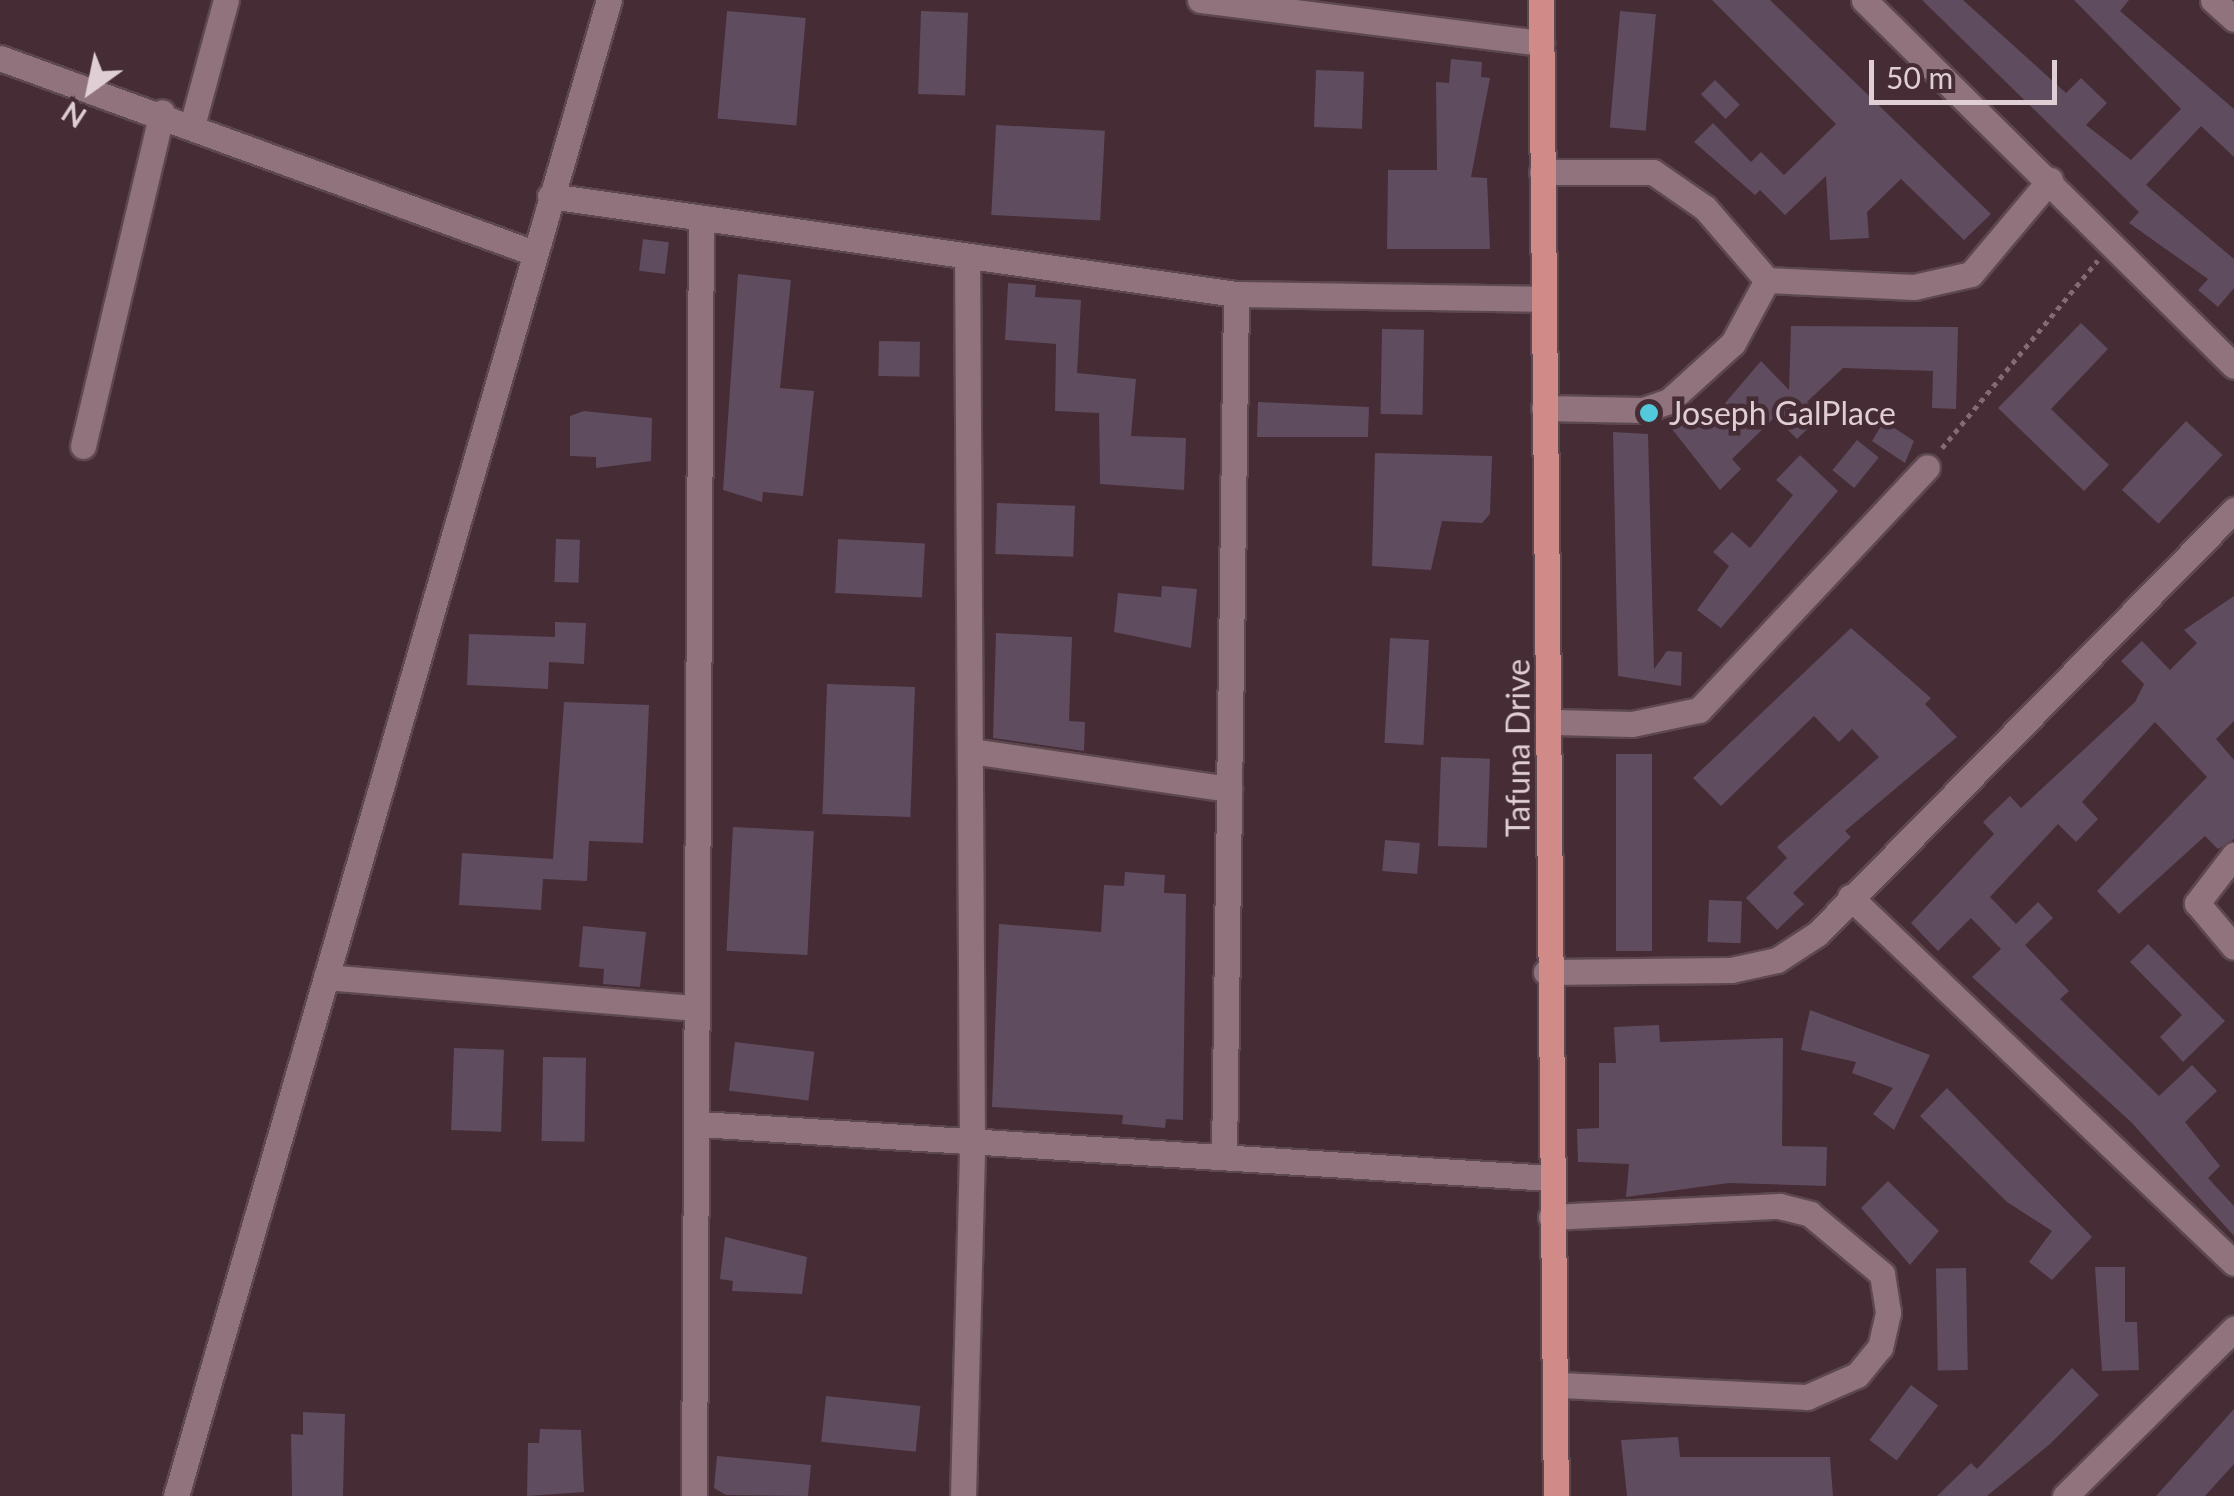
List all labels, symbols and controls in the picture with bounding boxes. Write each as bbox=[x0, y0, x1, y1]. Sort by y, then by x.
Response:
north arrow bbox=[40, 40, 140, 140]
scale bar bbox=[1874, 40, 2062, 102]
text: 50 m bbox=[1886, 59, 1953, 95]
text: N bbox=[55, 95, 92, 135]
place label: Joseph GalPlace bbox=[1669, 394, 1896, 432]
marker: Joseph GalPlace bbox=[1638, 402, 1660, 424]
street label: Tafuna Drive bbox=[1499, 659, 1537, 837]

